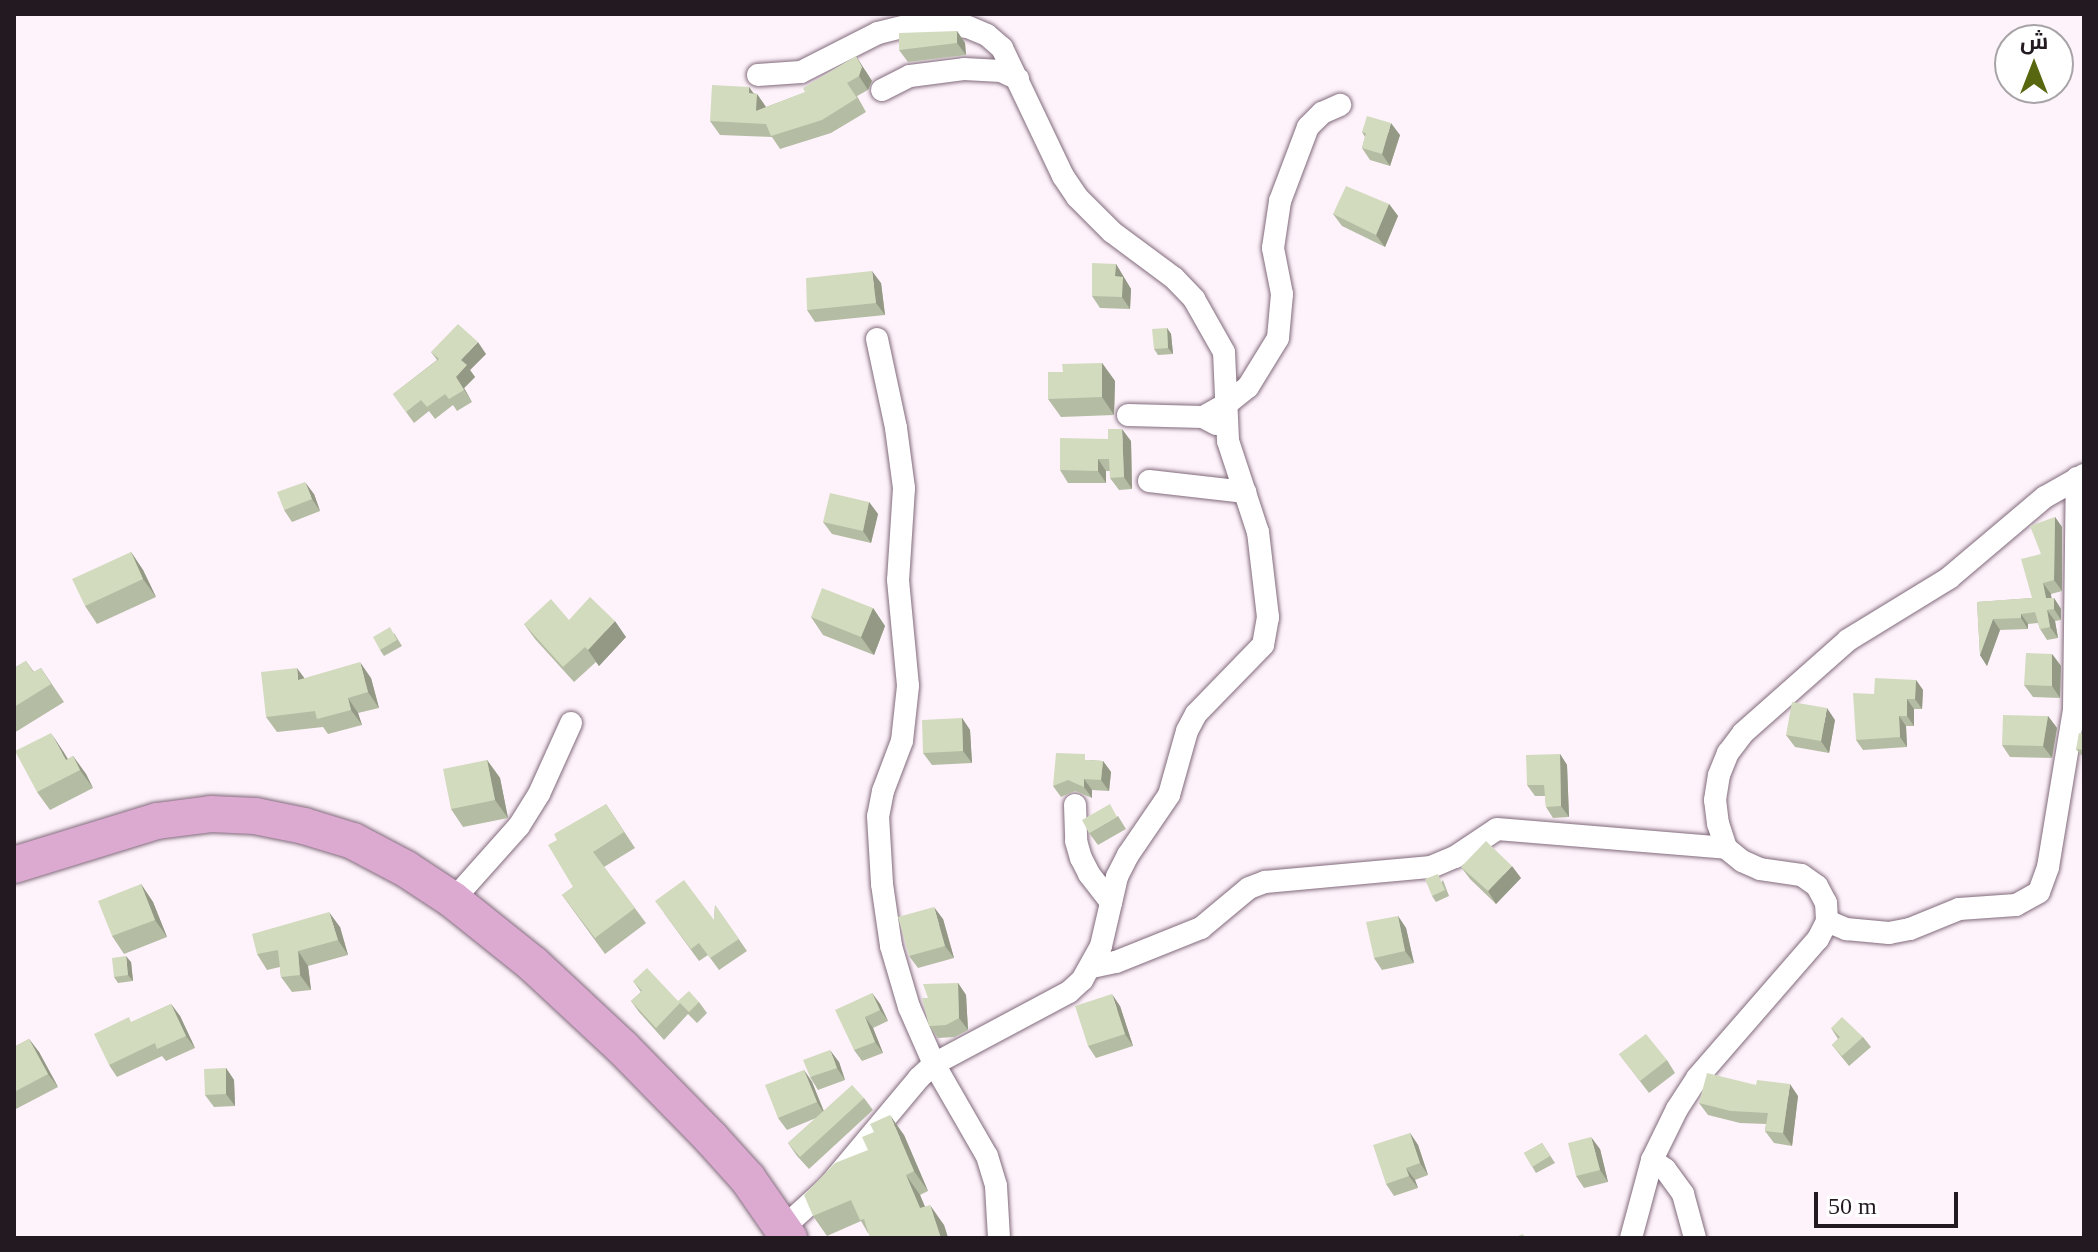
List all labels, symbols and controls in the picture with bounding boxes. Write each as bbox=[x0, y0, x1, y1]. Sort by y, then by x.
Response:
north arrow bbox=[1994, 24, 2074, 104]
text: ش bbox=[2020, 29, 2048, 54]
scale bar bbox=[1818, 1176, 1962, 1226]
text: 50 m bbox=[1828, 1193, 1877, 1219]

